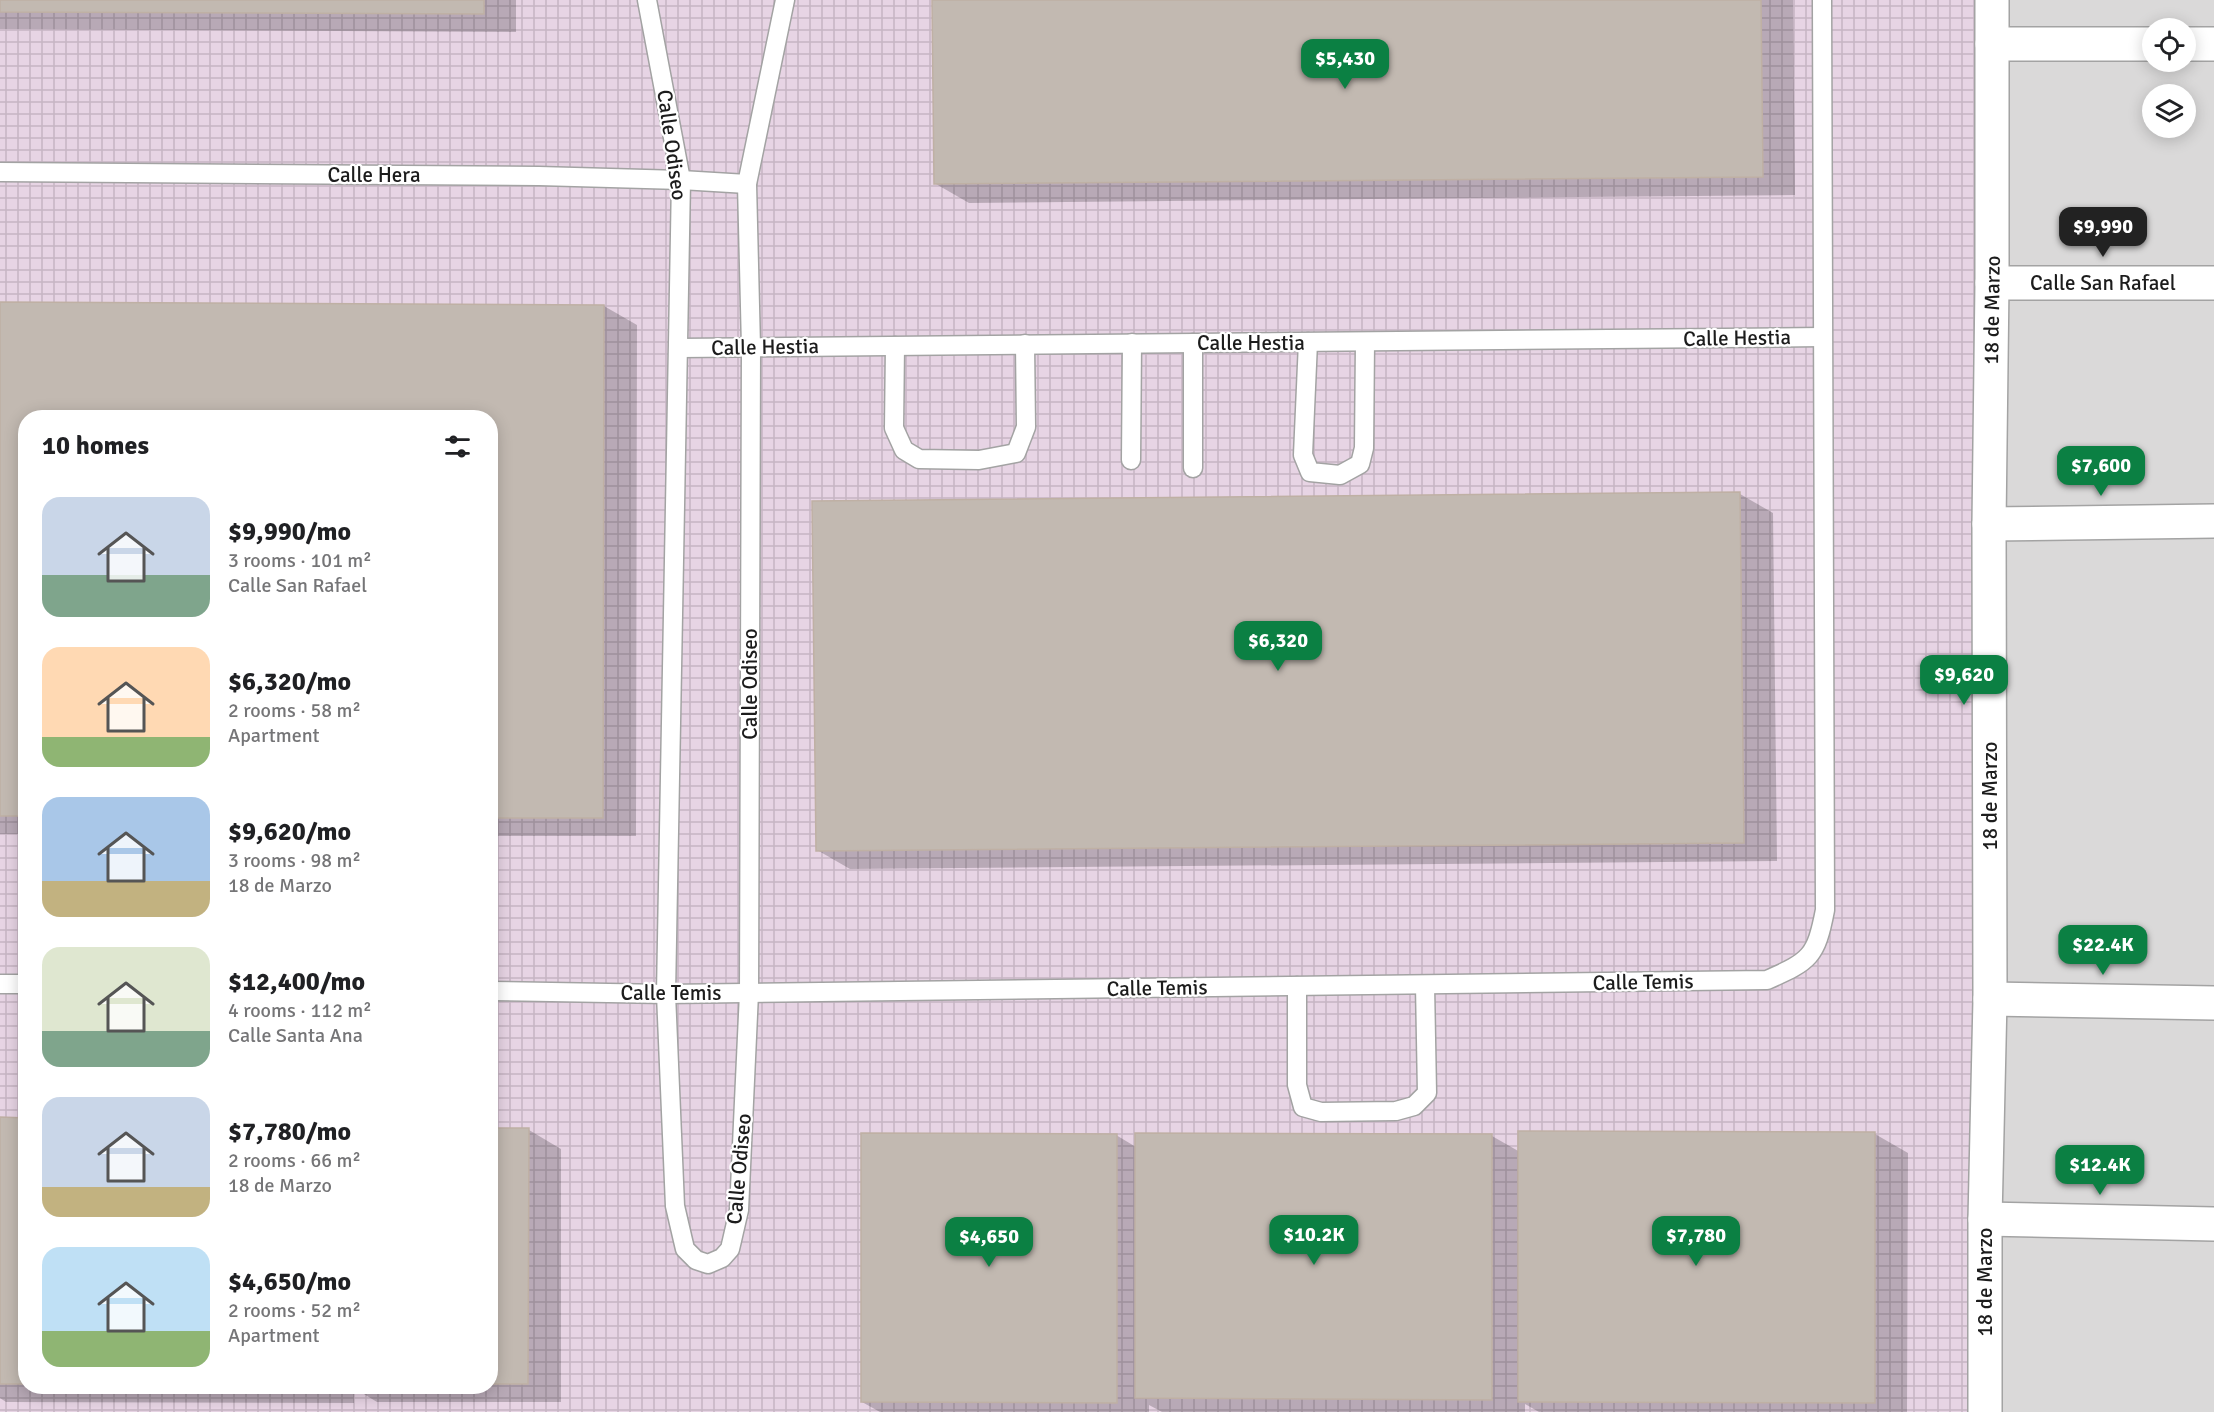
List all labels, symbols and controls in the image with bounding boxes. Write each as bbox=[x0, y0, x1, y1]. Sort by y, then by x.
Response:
map controls bbox=[2142, 18, 2196, 138]
button: locate bbox=[2142, 18, 2196, 72]
pin: $5,430 bbox=[1296, 39, 1394, 90]
text: $5,430 bbox=[1315, 46, 1375, 71]
button: layers bbox=[2142, 84, 2196, 138]
street label: Calle Odiseo bbox=[651, 88, 693, 202]
street label: Calle Hera bbox=[327, 162, 421, 188]
pin: $9,990 bbox=[2054, 207, 2152, 258]
text: $9,990 bbox=[2073, 214, 2133, 239]
street label: 18 de Marzo bbox=[1978, 255, 2006, 365]
street label: Calle San Rafael bbox=[2030, 270, 2176, 296]
street label: Calle Hestia bbox=[1683, 324, 1791, 352]
street label: Calle Hestia bbox=[1197, 330, 1305, 356]
street label: Calle Hestia bbox=[711, 333, 819, 361]
text: 10 homes bbox=[42, 430, 149, 462]
icon: filters bbox=[441, 430, 474, 463]
pin: $7,600 bbox=[2052, 446, 2150, 497]
text: $7,600 bbox=[2071, 453, 2131, 478]
text: $9,990/mo bbox=[228, 516, 351, 548]
icon: home bbox=[90, 521, 162, 593]
text: 3 rooms · 101 m² bbox=[228, 548, 372, 573]
text: Calle San Rafael bbox=[228, 573, 367, 598]
pin: $6,320 bbox=[1229, 621, 1327, 672]
street label: Calle Odiseo bbox=[737, 628, 763, 740]
text: $6,320 bbox=[1248, 628, 1308, 653]
pin: $9,620 bbox=[1915, 655, 2013, 706]
text: $9,620 bbox=[1934, 662, 1994, 687]
text: $6,320/mo bbox=[228, 666, 351, 698]
icon: home bbox=[90, 671, 162, 743]
text: 2 rooms · 58 m² bbox=[228, 698, 361, 723]
text: Apartment bbox=[228, 723, 320, 748]
street label: 18 de Marzo bbox=[1977, 741, 2003, 851]
text: $9,620/mo bbox=[228, 816, 351, 848]
icon: home bbox=[90, 821, 162, 893]
text: 3 rooms · 98 m² bbox=[228, 848, 361, 873]
text: 18 de Marzo bbox=[228, 873, 332, 898]
pin: $22.4K bbox=[2054, 925, 2152, 976]
text: $22.4K bbox=[2072, 932, 2134, 957]
text: $12,400/mo bbox=[228, 966, 365, 998]
street label: Calle Temis bbox=[1592, 968, 1694, 996]
icon: home bbox=[90, 971, 162, 1043]
street label: Calle Temis bbox=[1106, 974, 1208, 1002]
street label: Calle Temis bbox=[621, 980, 721, 1006]
text: 4 rooms · 112 m² bbox=[228, 998, 372, 1023]
text: Calle Santa Ana bbox=[228, 1023, 363, 1048]
street label: Calle Odiseo bbox=[721, 1112, 757, 1226]
text: $7,780/mo bbox=[228, 1116, 351, 1148]
icon: home bbox=[90, 1121, 162, 1193]
pin: $12.4K bbox=[2051, 1145, 2149, 1196]
text: 2 rooms · 66 m² bbox=[228, 1148, 361, 1173]
text: $12.4K bbox=[2069, 1152, 2131, 1177]
text: 18 de Marzo bbox=[228, 1173, 332, 1198]
pin: $10.2K bbox=[1265, 1215, 1363, 1266]
pin: $7,780 bbox=[1647, 1216, 1745, 1267]
pin: $4,650 bbox=[940, 1217, 1038, 1268]
text: $10.2K bbox=[1283, 1222, 1345, 1247]
text: $7,780 bbox=[1666, 1223, 1726, 1248]
text: $4,650 bbox=[959, 1224, 1019, 1249]
street label: 18 de Marzo bbox=[1972, 1227, 1998, 1337]
text: $4,650/mo bbox=[228, 1266, 351, 1298]
icon: home bbox=[90, 1271, 162, 1343]
text: 2 rooms · 52 m² bbox=[228, 1298, 361, 1323]
text: Apartment bbox=[228, 1323, 320, 1348]

